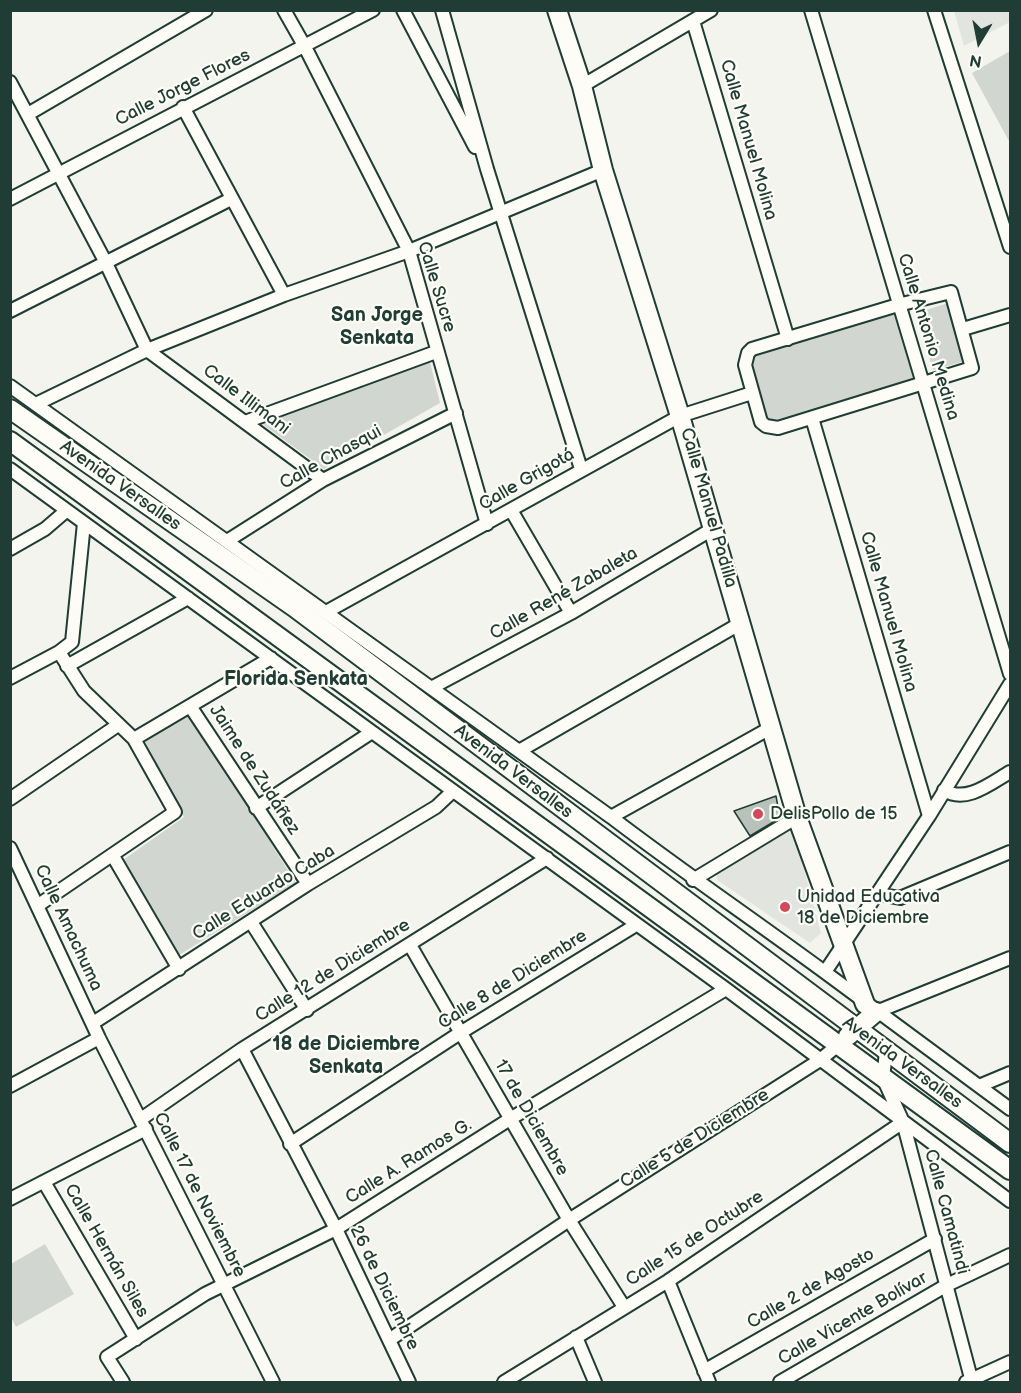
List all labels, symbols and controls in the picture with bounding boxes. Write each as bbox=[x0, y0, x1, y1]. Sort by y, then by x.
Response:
north arrow bbox=[949, 12, 1009, 72]
street label: Calle Jorge Flores bbox=[112, 45, 254, 131]
text: N bbox=[968, 50, 983, 71]
street label: Calle Manuel Molina bbox=[715, 57, 781, 223]
street label: Calle Sucre bbox=[412, 239, 460, 335]
street label: Calle Antonio Medina bbox=[892, 251, 964, 423]
district label: San Jorge Senkata bbox=[331, 304, 423, 351]
street label: Calle Illimani bbox=[198, 360, 294, 440]
street label: Calle Chasqui bbox=[276, 421, 386, 495]
street label: Calle Manuel Padilla bbox=[675, 426, 741, 590]
street label: Avenida Versalles bbox=[55, 436, 185, 536]
street label: Calle Grigotá bbox=[476, 444, 578, 516]
street label: Calle Manuel Molina bbox=[855, 529, 921, 695]
street label: Calle René Zabaleta bbox=[486, 543, 642, 645]
district label: Florida Senkata bbox=[224, 668, 368, 692]
street label: Jaime de Zudáñez bbox=[204, 701, 304, 839]
street label: Avenida Versalles bbox=[449, 720, 577, 824]
place label: DelisPollo de 15 bbox=[770, 803, 898, 825]
marker: DelisPollo de 15 bbox=[751, 807, 765, 821]
street label: Calle Eduardo Caba bbox=[189, 840, 339, 946]
street label: Calle Amachuma bbox=[29, 861, 107, 995]
place label: Unidad Educativa 18 de Diciembre bbox=[797, 886, 940, 928]
marker: Unidad Educativa 18 de Diciembre bbox=[778, 900, 792, 914]
street label: Calle 12 de Diciembre bbox=[252, 915, 414, 1027]
street label: Calle 8 de Diciembre bbox=[435, 925, 591, 1035]
street label: Avenida Versalles bbox=[838, 1012, 966, 1114]
district label: 18 de Diciembre Senkata bbox=[272, 1033, 420, 1080]
street label: 17 de Diciembre bbox=[489, 1056, 573, 1180]
street label: Calle 5 de Diciembre bbox=[617, 1084, 773, 1194]
street label: Calle 17 de Noviembre bbox=[148, 1109, 250, 1281]
street label: Calle A. Ramos G. bbox=[342, 1115, 476, 1209]
street label: Calle Camatindi bbox=[919, 1147, 973, 1277]
street label: Calle Hernán Siles bbox=[59, 1180, 153, 1322]
street label: Calle 15 de Octubre bbox=[622, 1186, 768, 1292]
street label: 26 de Diciembre bbox=[344, 1222, 424, 1354]
street label: Calle 2 de Agosto bbox=[744, 1244, 878, 1334]
street label: Calle Vicente Bolívar bbox=[775, 1267, 931, 1371]

